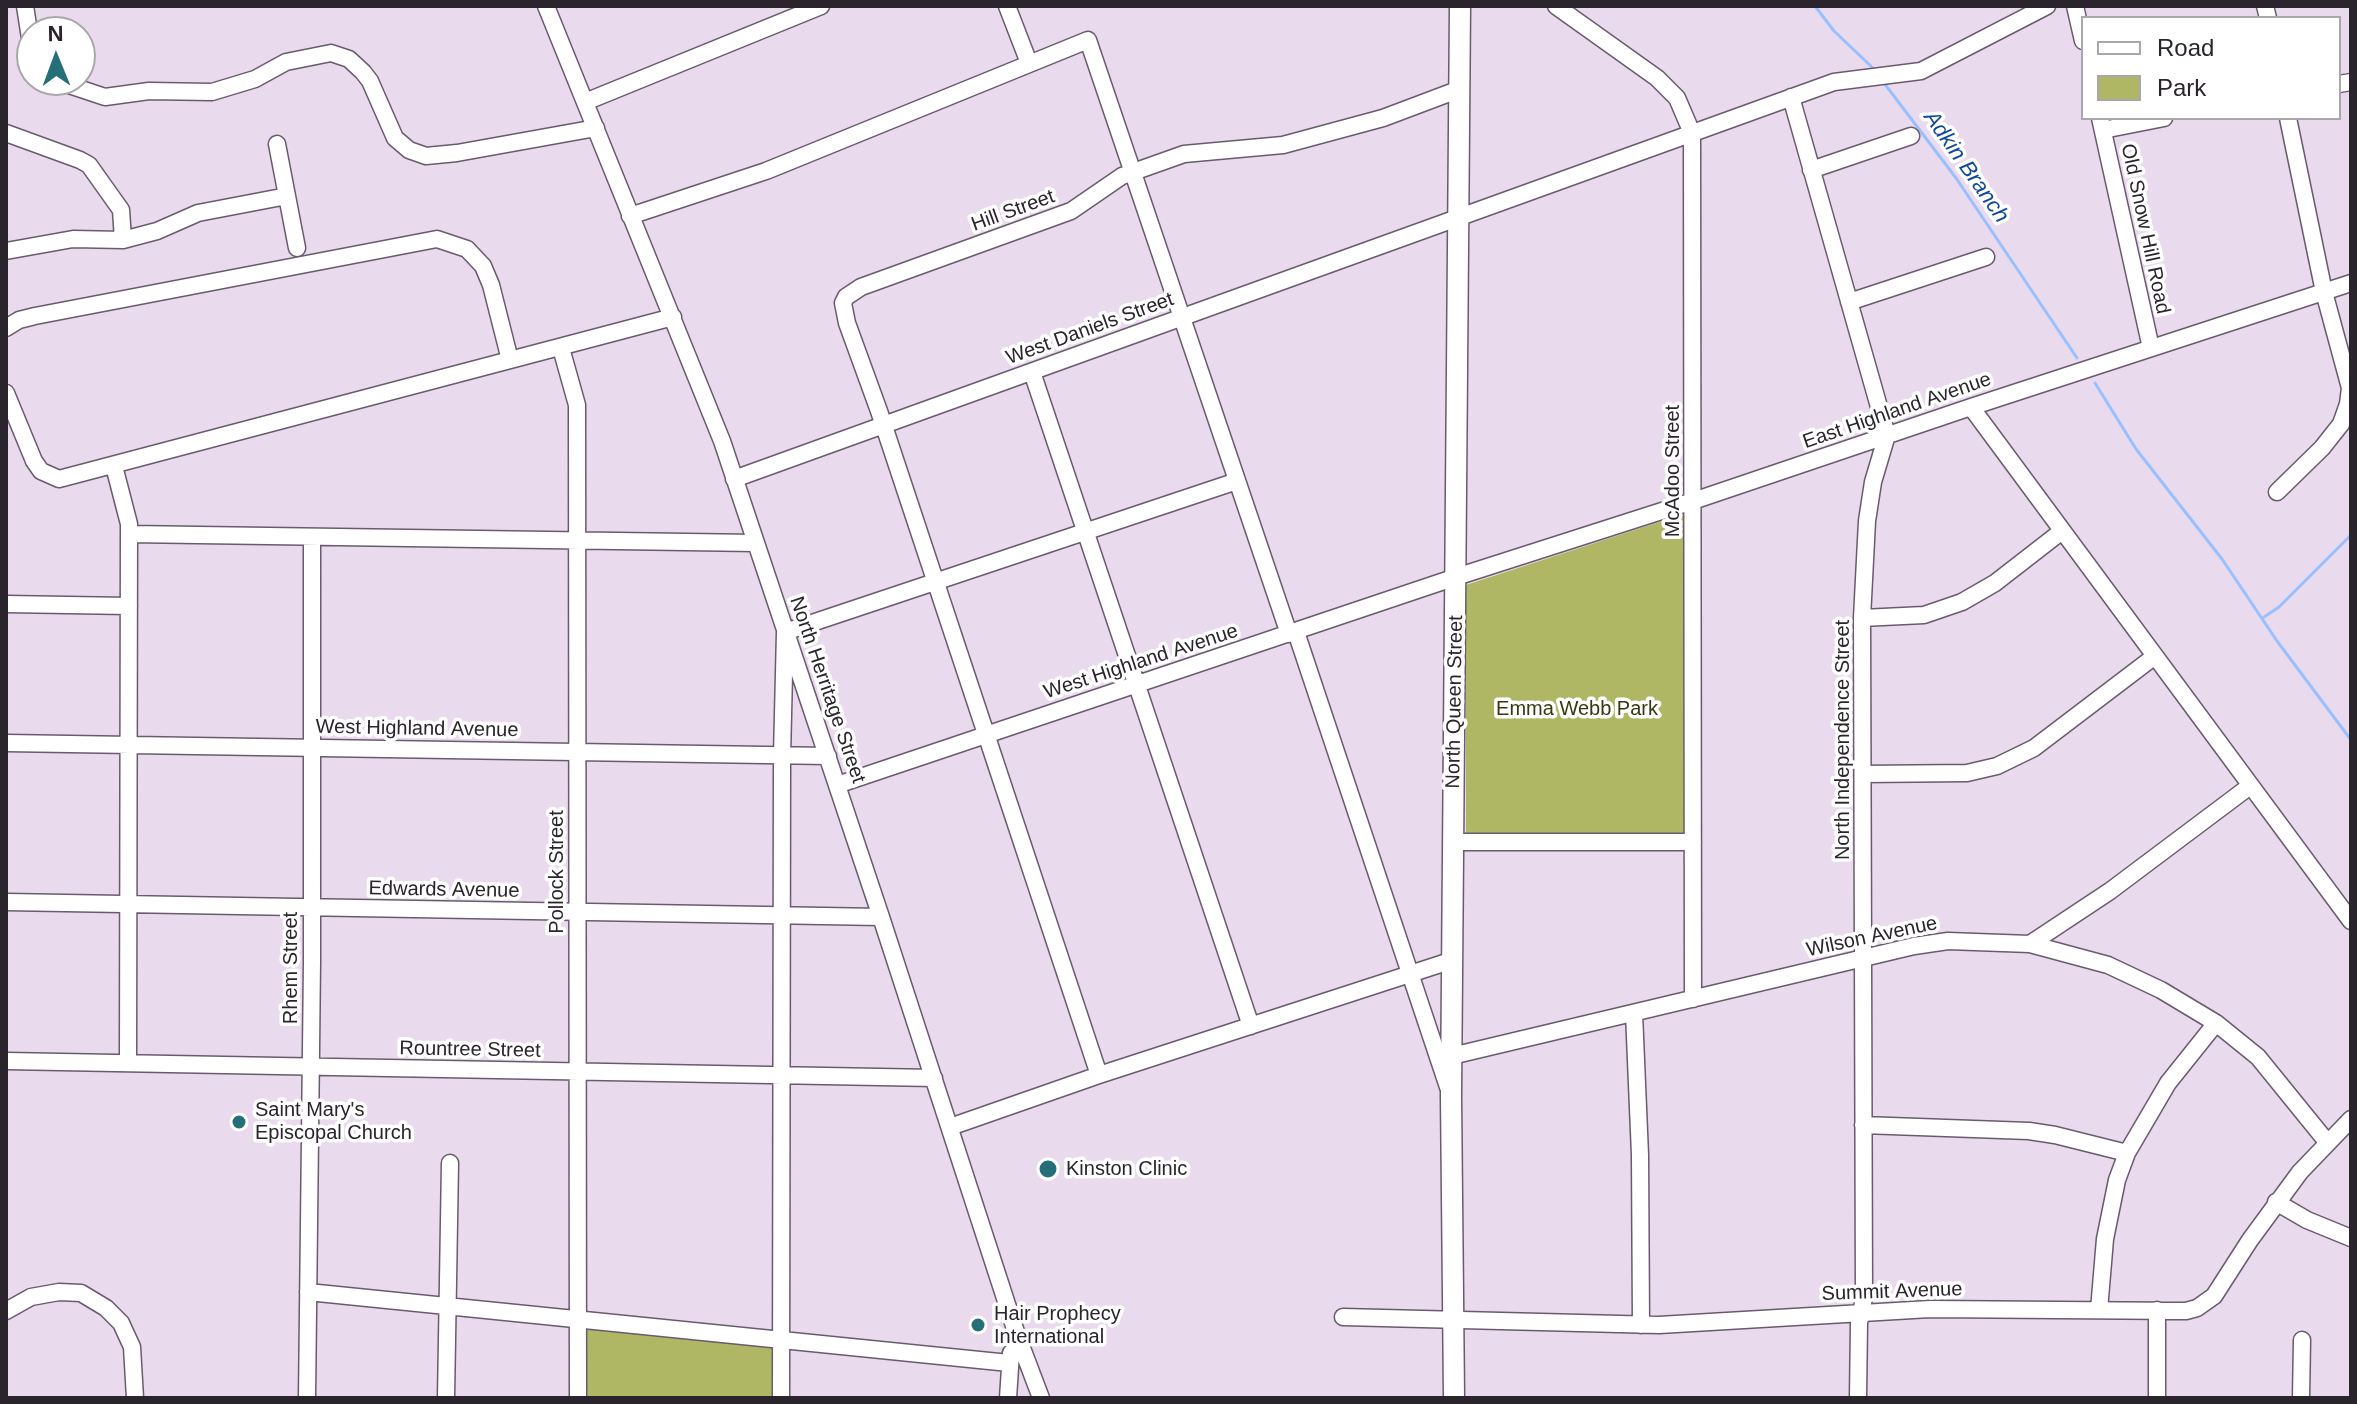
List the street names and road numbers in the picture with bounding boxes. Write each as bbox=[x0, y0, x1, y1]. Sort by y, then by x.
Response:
street label: Old Snow Hill Road bbox=[2115, 142, 2175, 316]
street label: Hill Street bbox=[968, 185, 1058, 237]
street label: West Daniels Street bbox=[1003, 288, 1177, 370]
street label: East Highland Avenue bbox=[1800, 367, 1994, 455]
street label: McAdoo Street bbox=[1661, 405, 1685, 537]
street label: North Herritage Street bbox=[784, 594, 870, 786]
street label: North Queen Street bbox=[1441, 615, 1469, 789]
street label: West Highland Avenue bbox=[1041, 619, 1241, 705]
street label: North Independence Street bbox=[1831, 620, 1855, 860]
street label: West Highland Avenue bbox=[315, 715, 519, 743]
street label: Pollock Street bbox=[545, 810, 569, 934]
street label: Edwards Avenue bbox=[368, 877, 520, 903]
street label: Wilson Avenue bbox=[1804, 911, 1940, 963]
street label: Rhem Street bbox=[279, 912, 303, 1024]
street label: Rountree Street bbox=[399, 1037, 541, 1063]
street label: Summit Avenue bbox=[1821, 1278, 1963, 1306]

